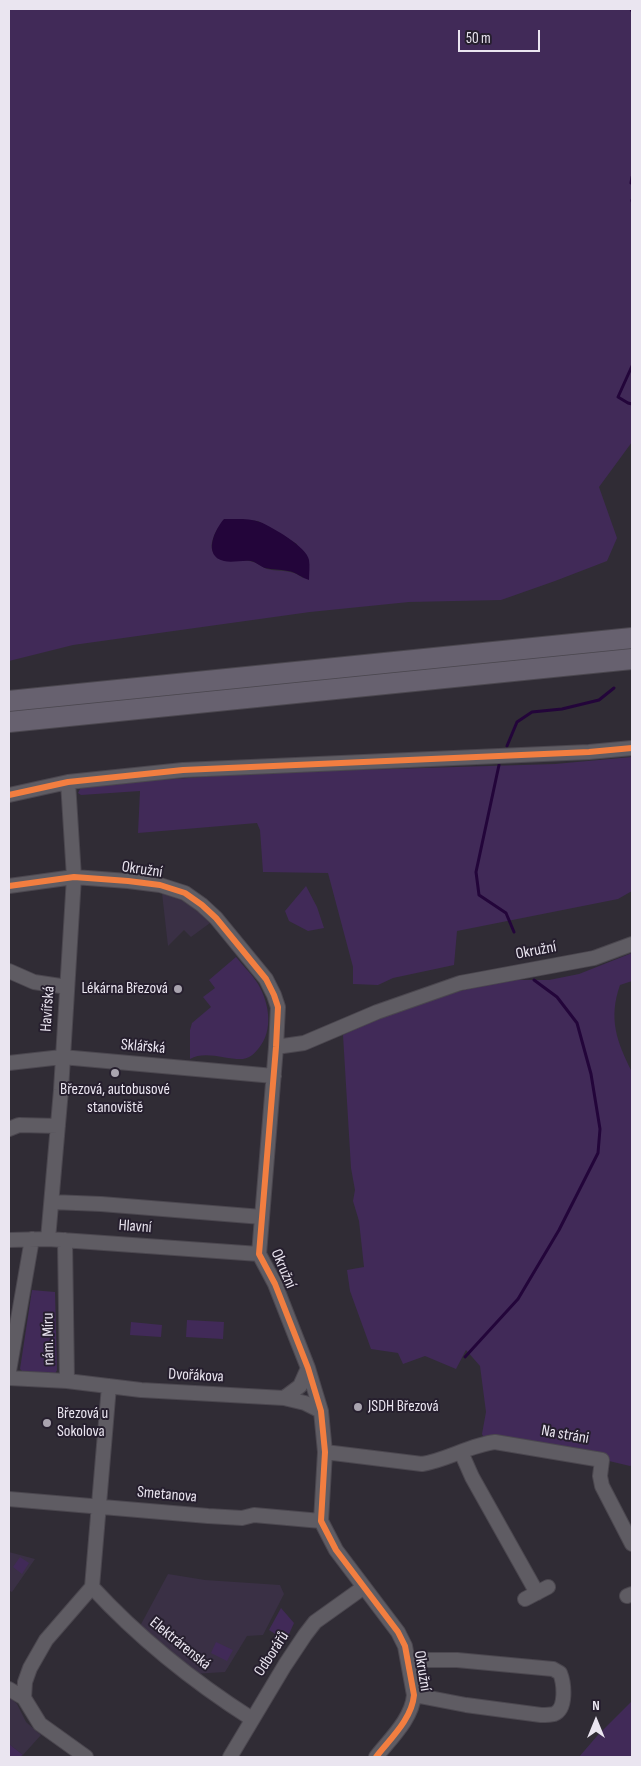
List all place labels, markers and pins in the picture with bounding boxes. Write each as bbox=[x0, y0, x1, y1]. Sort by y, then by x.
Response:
place label: Lékárna Březová bbox=[81, 979, 168, 999]
marker: Lékárna Březová bbox=[172, 983, 184, 995]
marker: Březová, autobusové stanoviště bbox=[109, 1067, 121, 1079]
place label: Březová, autobusové stanoviště bbox=[60, 1080, 170, 1118]
place label: JSDH Březová bbox=[368, 1397, 439, 1417]
marker: JSDH Březová bbox=[352, 1401, 364, 1413]
place label: Březová u Sokolova bbox=[57, 1404, 108, 1442]
marker: Březová u Sokolova bbox=[41, 1417, 53, 1429]

